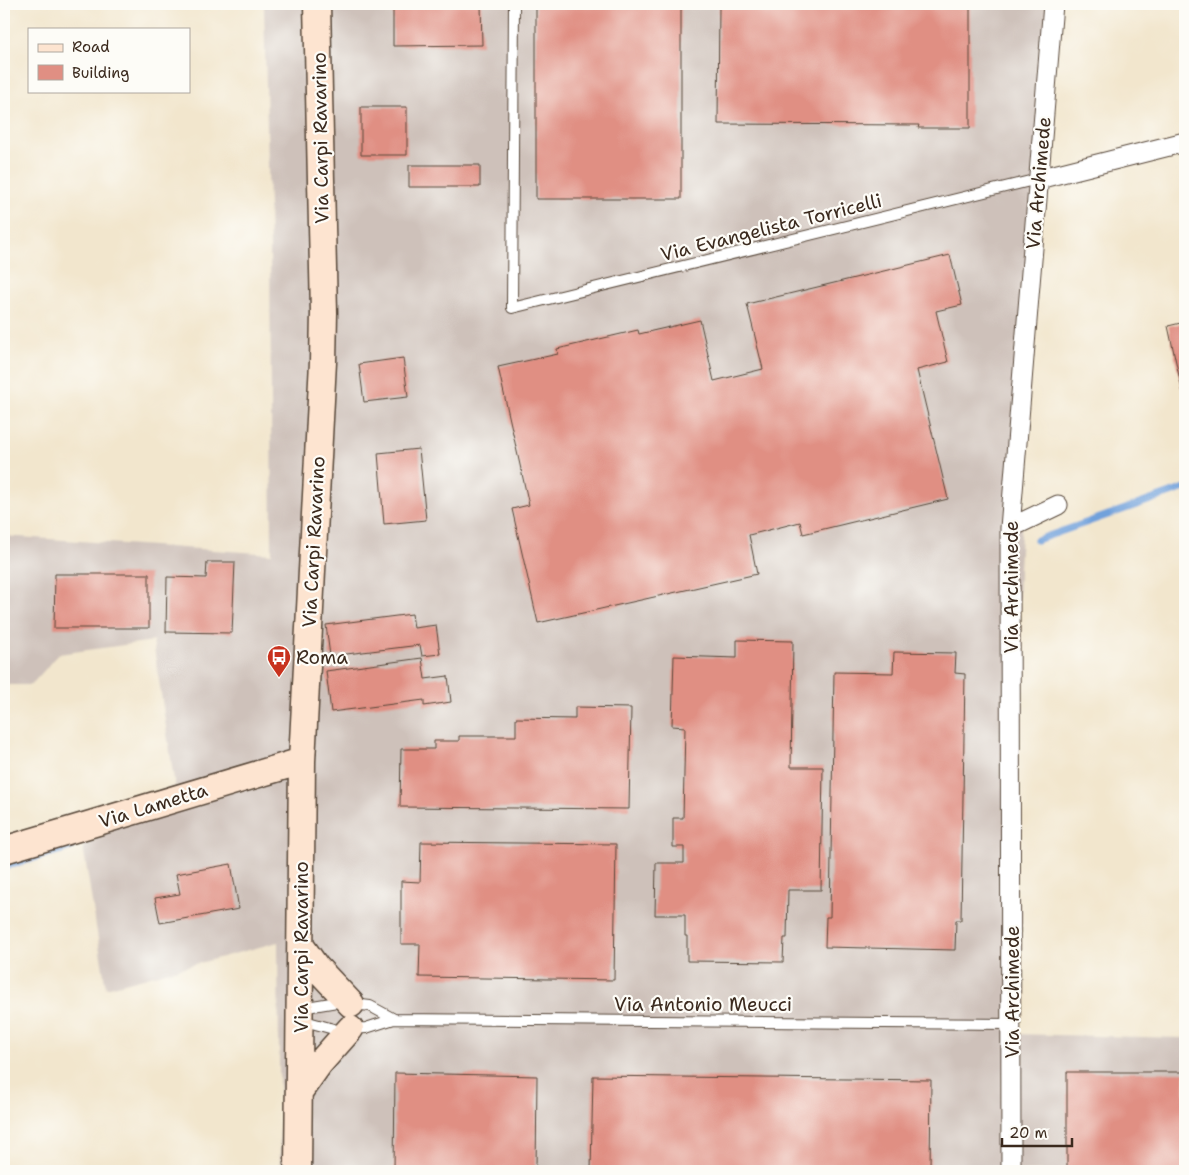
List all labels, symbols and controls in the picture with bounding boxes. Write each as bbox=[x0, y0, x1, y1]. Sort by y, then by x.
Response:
legend bbox=[28, 28, 190, 92]
text: Road bbox=[72, 37, 110, 57]
street label: Via Carpi Ravarino bbox=[307, 52, 334, 224]
text: Building bbox=[72, 63, 129, 83]
street label: Via Archimede bbox=[1020, 116, 1057, 250]
street label: Via Evangelista Torricelli bbox=[658, 188, 884, 267]
street label: Via Carpi Ravarino bbox=[297, 456, 330, 628]
street label: Via Archimede bbox=[999, 520, 1024, 654]
bus stop icon: Roma bbox=[266, 644, 292, 678]
place label: Roma bbox=[296, 645, 348, 670]
street label: Via Lametta bbox=[96, 777, 211, 834]
street label: Via Carpi Ravarino bbox=[289, 861, 314, 1033]
street label: Via Archimede bbox=[1000, 925, 1025, 1059]
street label: Via Antonio Meucci bbox=[614, 992, 792, 1017]
scale bar bbox=[1002, 1115, 1072, 1147]
text: 20 m bbox=[1009, 1123, 1048, 1143]

